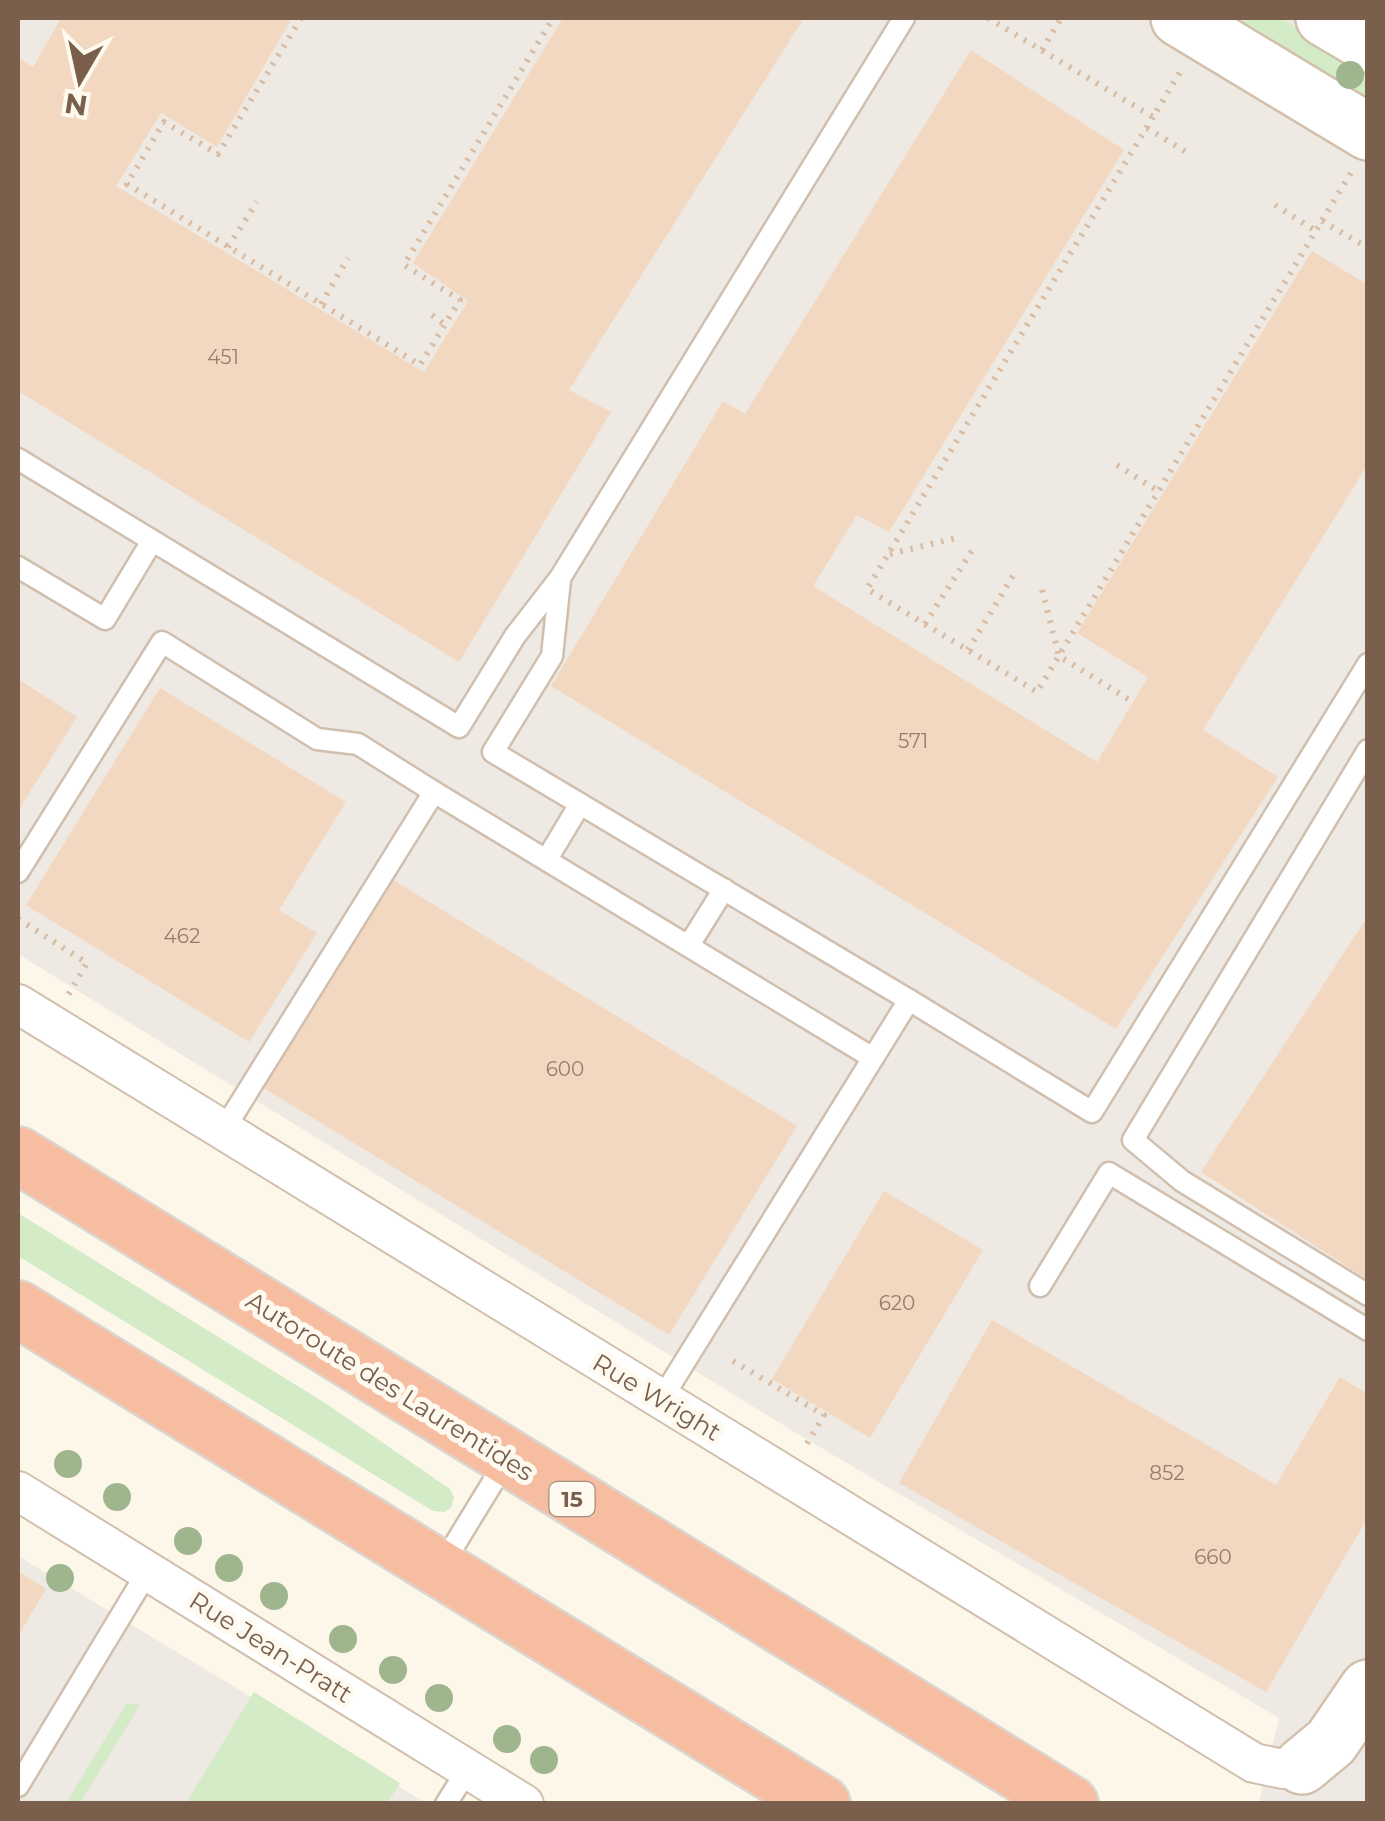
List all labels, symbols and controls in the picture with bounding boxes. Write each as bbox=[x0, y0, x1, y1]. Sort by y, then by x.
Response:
north arrow bbox=[30, 30, 130, 130]
text: N bbox=[62, 86, 90, 123]
house number: 451 bbox=[207, 345, 239, 369]
house number: 571 bbox=[898, 729, 928, 753]
house number: 462 bbox=[164, 924, 200, 948]
house number: 600 bbox=[546, 1057, 584, 1081]
street label: Autoroute des Laurentides bbox=[241, 1285, 539, 1487]
house number: 620 bbox=[879, 1291, 915, 1315]
street label: Rue Wright bbox=[587, 1347, 727, 1447]
house number: 852 bbox=[1149, 1461, 1185, 1485]
road number: 15 bbox=[550, 1482, 594, 1516]
house number: 660 bbox=[1194, 1545, 1232, 1569]
street label: Rue Jean-Pratt bbox=[184, 1585, 358, 1709]

